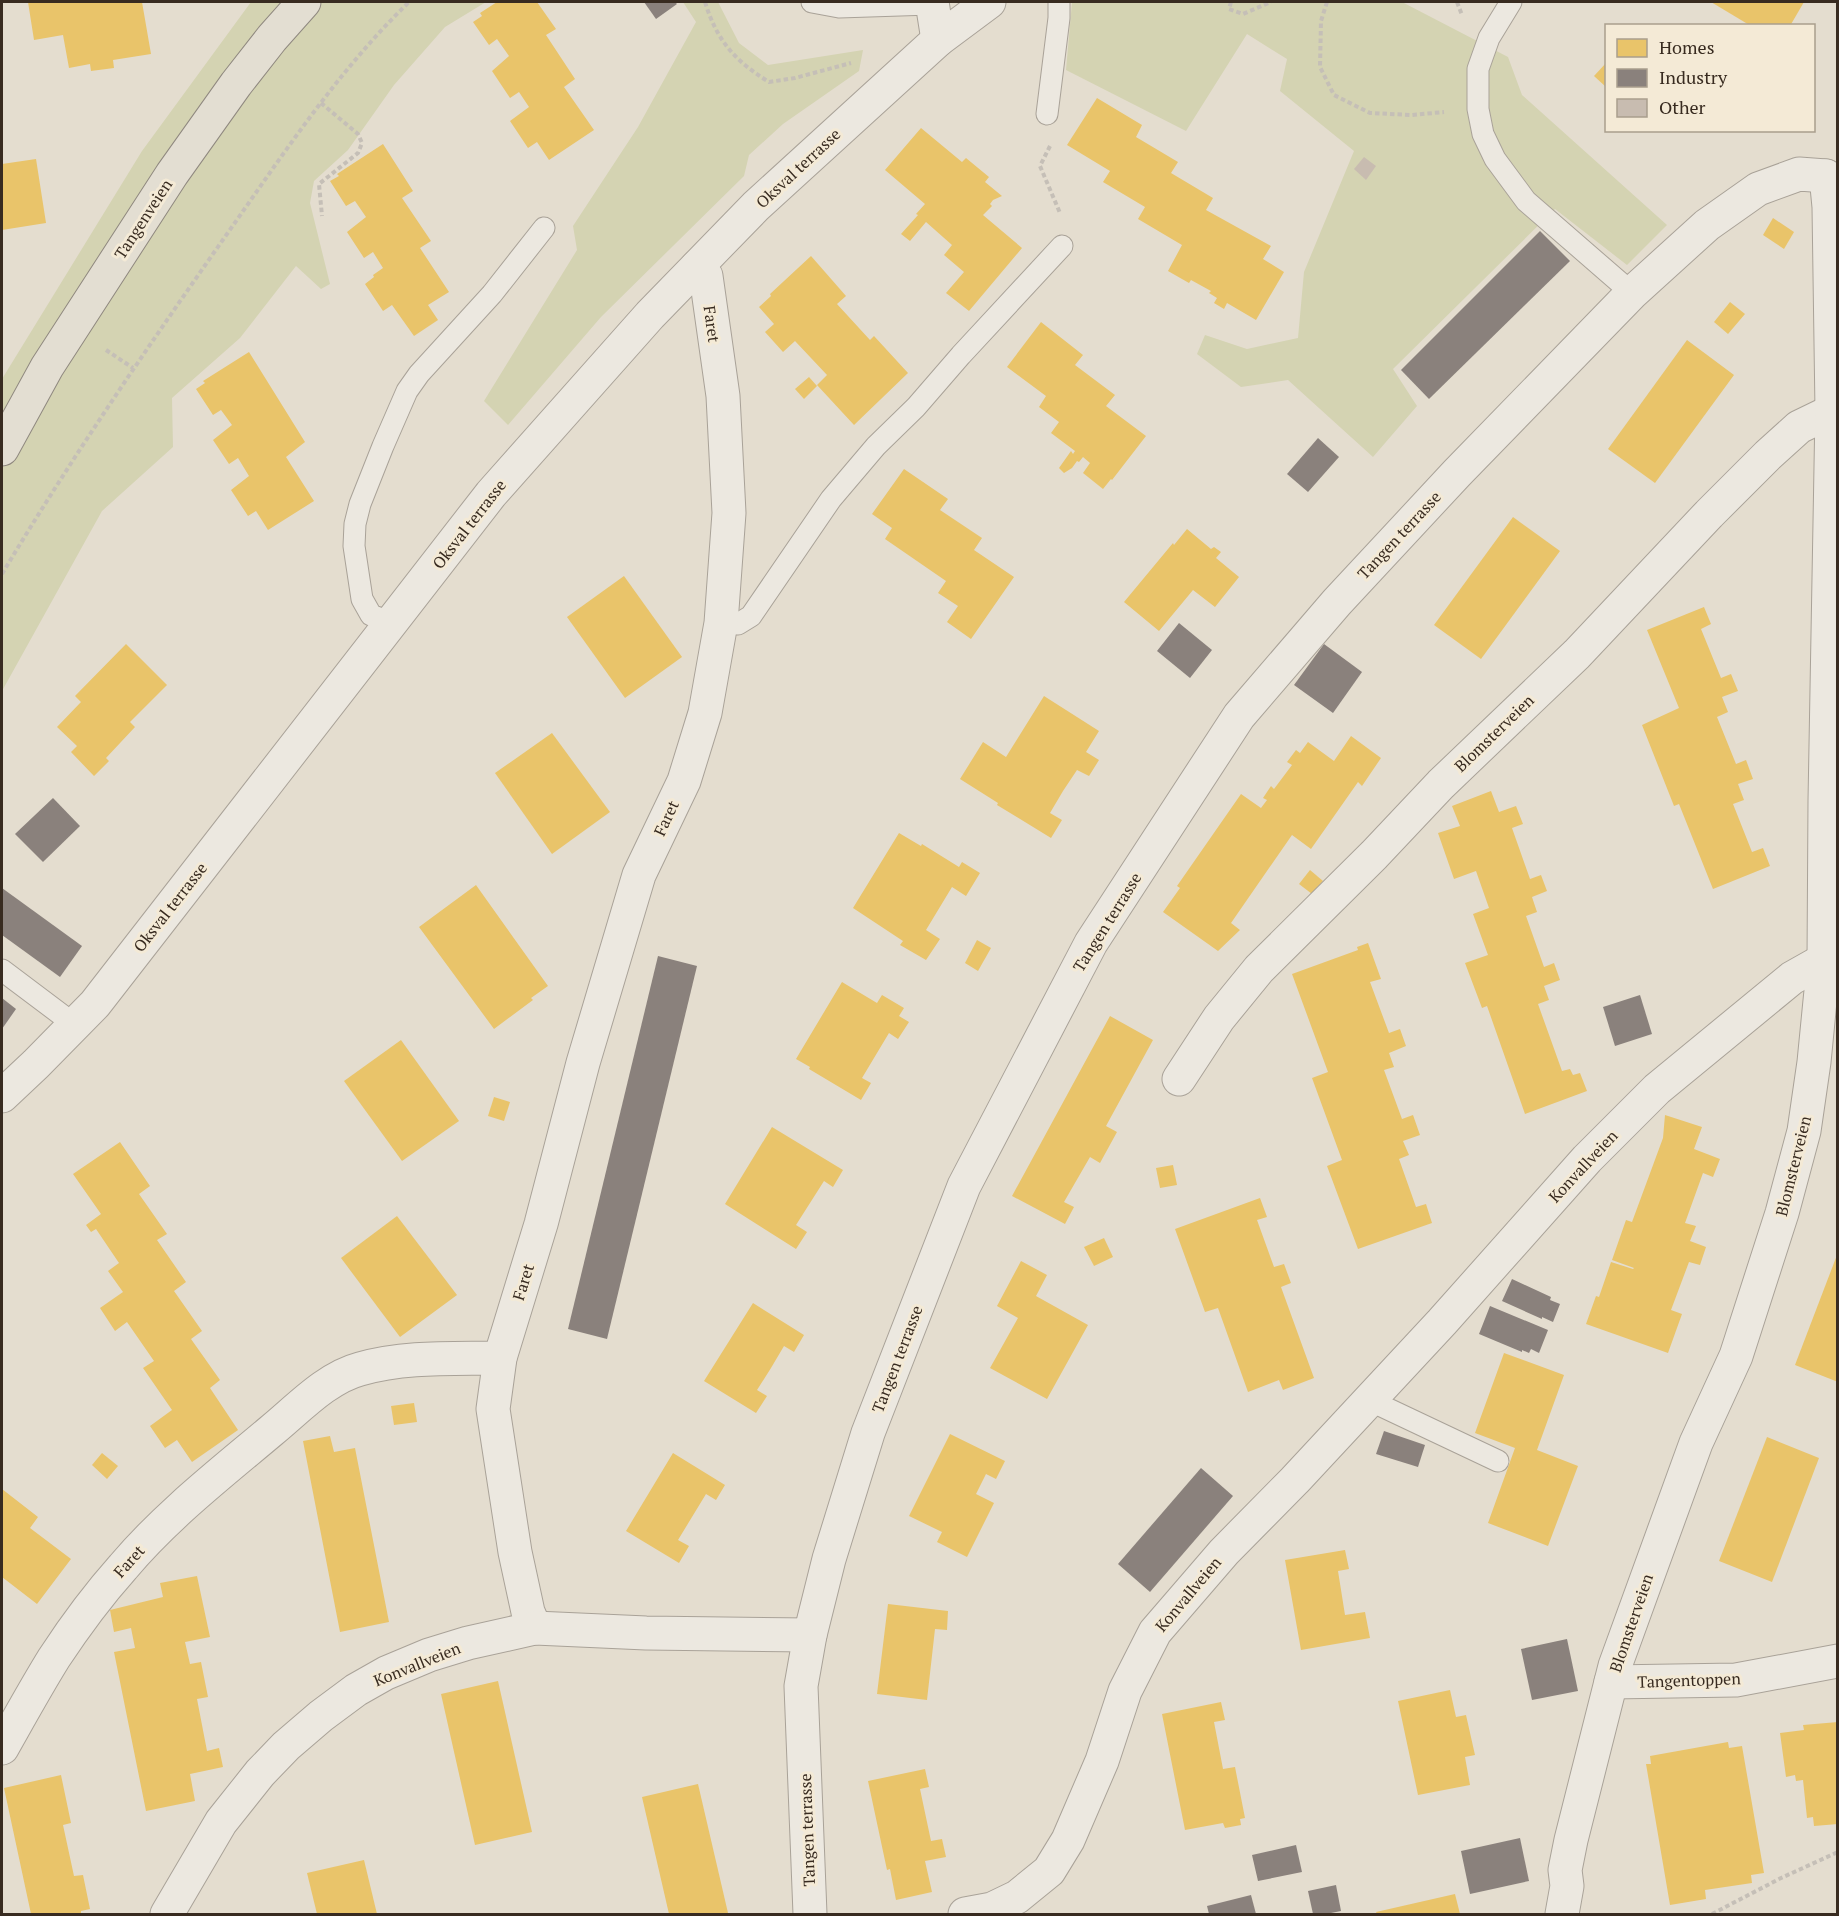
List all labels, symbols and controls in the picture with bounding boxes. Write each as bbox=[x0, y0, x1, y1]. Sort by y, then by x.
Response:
legend bbox=[1605, 24, 1815, 132]
text: Homes bbox=[1659, 35, 1714, 59]
text: Industry bbox=[1659, 65, 1728, 89]
text: Other bbox=[1659, 95, 1706, 119]
street label: Oksval terrasse bbox=[751, 123, 845, 213]
street label: Tangenveien bbox=[109, 174, 177, 263]
street label: Faret bbox=[699, 304, 725, 344]
street label: Oksval terrasse bbox=[427, 475, 511, 573]
street label: Tangen terrasse bbox=[1352, 486, 1446, 584]
street label: Blomsterveien bbox=[1449, 689, 1539, 777]
street label: Faret bbox=[648, 797, 684, 839]
street label: Oksval terrasse bbox=[128, 858, 212, 956]
street label: Tangen terrasse bbox=[1068, 868, 1146, 976]
street label: Blomsterveien bbox=[1770, 1113, 1816, 1219]
street label: Konvallveien bbox=[1544, 1124, 1623, 1207]
street label: Faret bbox=[507, 1261, 539, 1303]
street label: Tangen terrasse bbox=[866, 1302, 928, 1416]
street label: Faret bbox=[108, 1540, 150, 1582]
street label: Konvallveien bbox=[1150, 1551, 1226, 1636]
street label: Blomsterveien bbox=[1604, 1570, 1658, 1675]
street label: Konvallveien bbox=[370, 1636, 464, 1691]
street label: Tangentoppen bbox=[1637, 1667, 1742, 1693]
street label: Tangen terrasse bbox=[794, 1773, 820, 1887]

